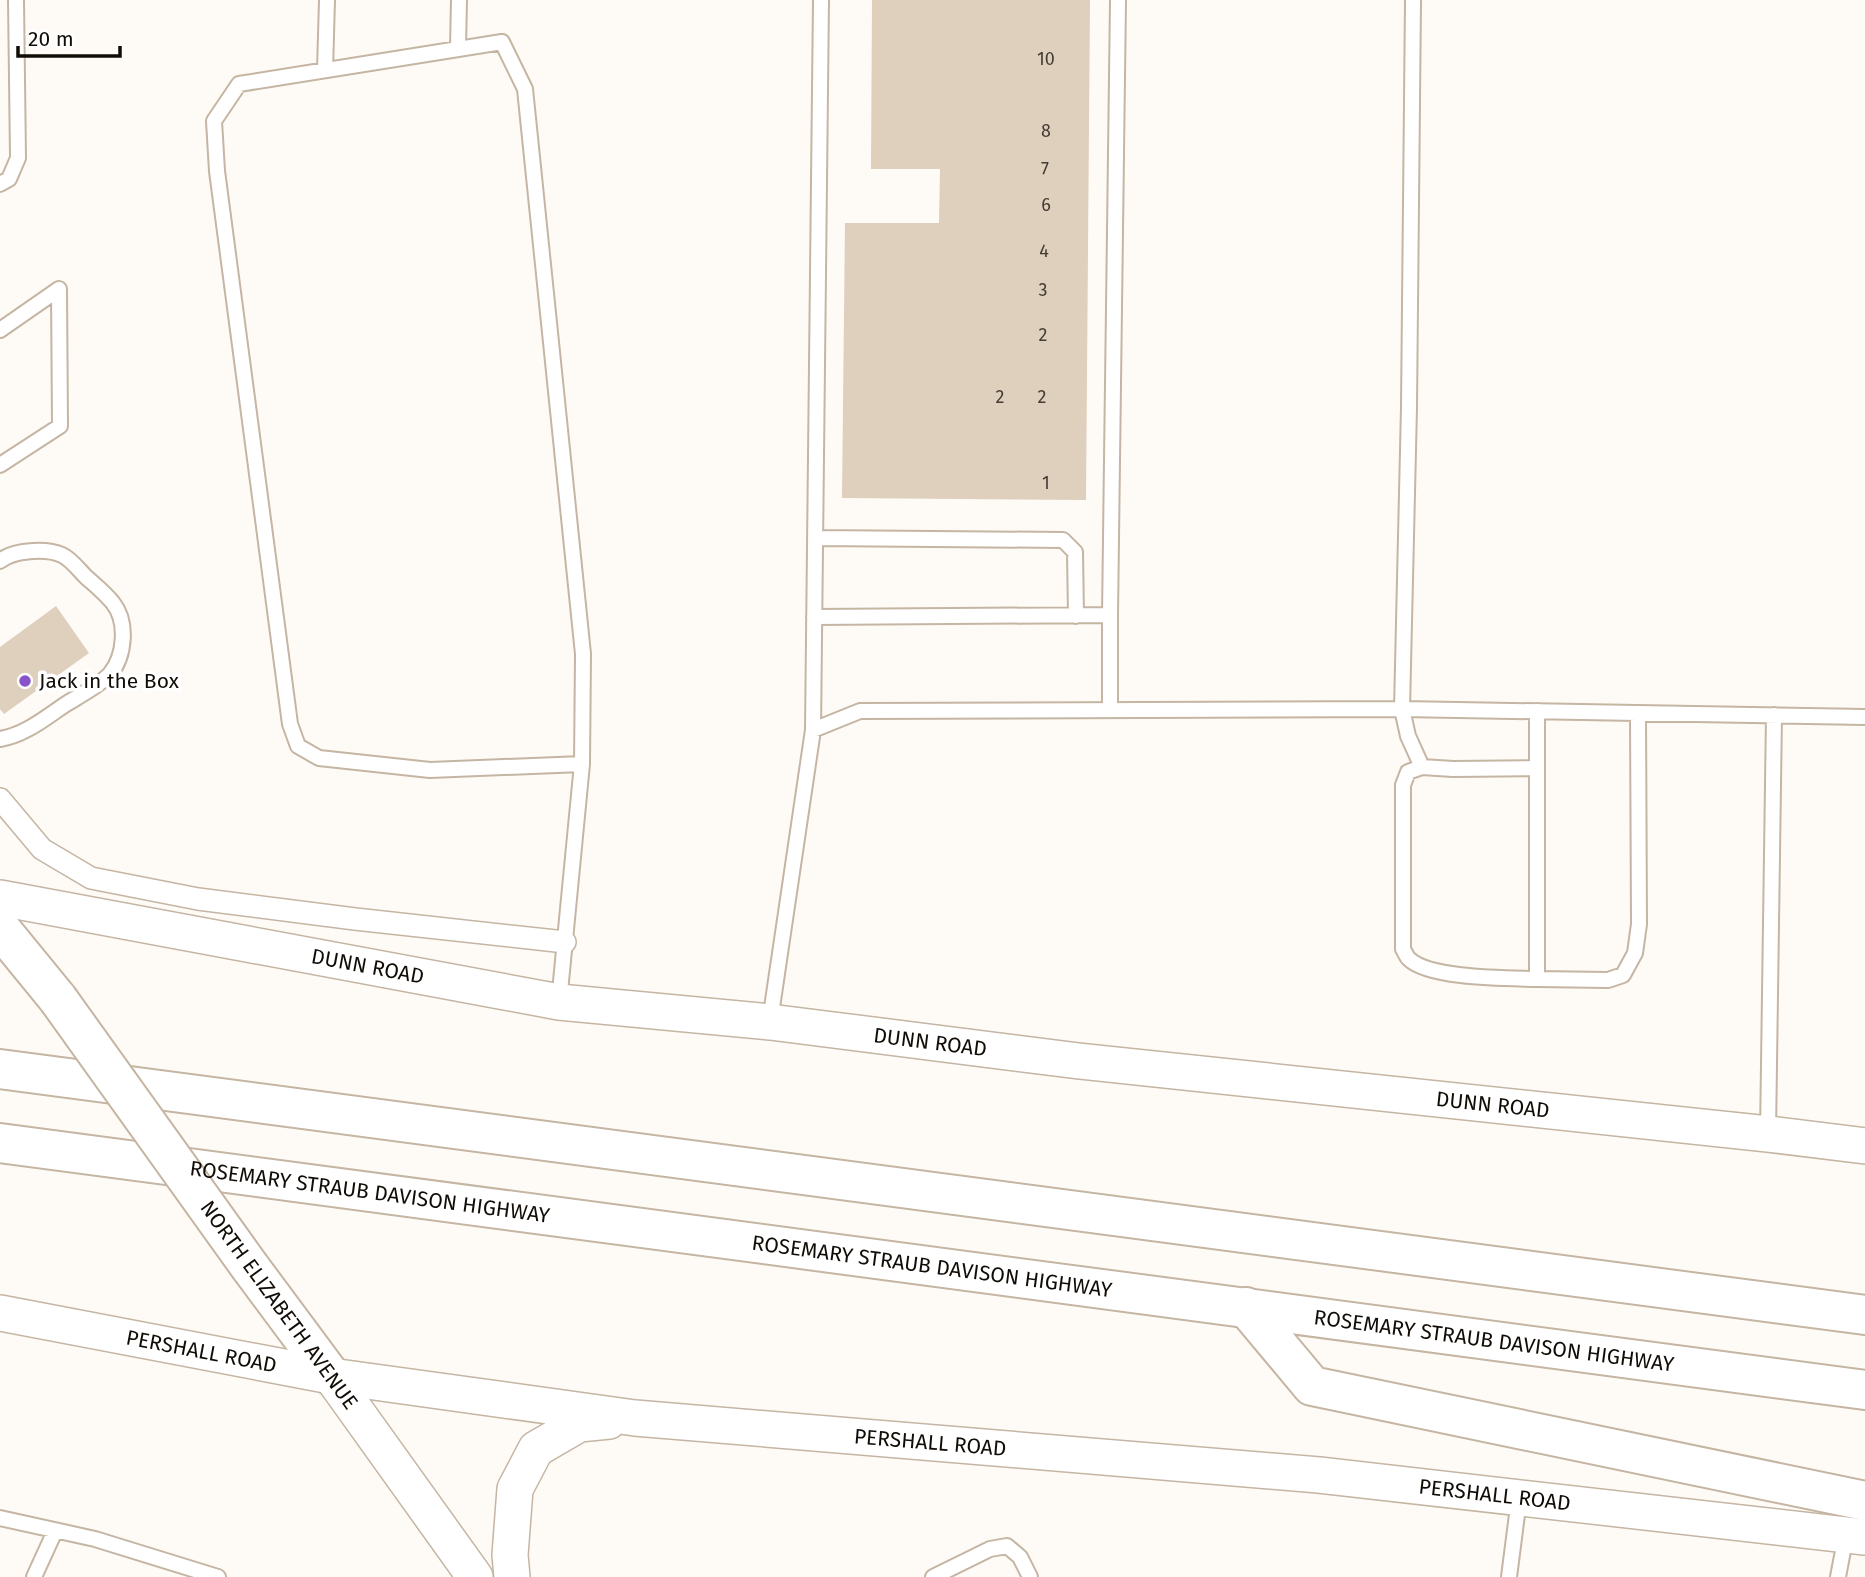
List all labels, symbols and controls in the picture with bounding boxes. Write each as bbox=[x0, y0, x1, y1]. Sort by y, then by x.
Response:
scale bar bbox=[18, 14, 119, 58]
text: 20 m bbox=[28, 26, 74, 52]
house number: 10 bbox=[1037, 48, 1055, 70]
house number: 8 bbox=[1041, 120, 1051, 142]
house number: 7 bbox=[1041, 158, 1049, 180]
house number: 6 bbox=[1041, 194, 1051, 216]
house number: 4 bbox=[1039, 240, 1049, 262]
house number: 3 bbox=[1039, 279, 1047, 301]
house number: 2 bbox=[1039, 324, 1048, 346]
house number: 2 bbox=[996, 386, 1005, 408]
house number: 2 bbox=[1038, 386, 1047, 408]
house number: 1 bbox=[1042, 472, 1050, 494]
place label: Jack in the Box bbox=[39, 668, 180, 694]
marker: Jack in the Box bbox=[17, 673, 33, 689]
street label: DUNN ROAD bbox=[309, 943, 426, 990]
street label: DUNN ROAD bbox=[872, 1022, 988, 1062]
street label: DUNN ROAD bbox=[1435, 1086, 1551, 1124]
street label: ROSEMARY STRAUB DAVISON HIGHWAY bbox=[188, 1155, 552, 1229]
street label: NORTH ELIZABETH AVENUE bbox=[195, 1196, 363, 1414]
street label: ROSEMARY STRAUB DAVISON HIGHWAY bbox=[750, 1230, 1114, 1303]
street label: ROSEMARY STRAUB DAVISON HIGHWAY bbox=[1312, 1304, 1676, 1378]
street label: PERSHALL ROAD bbox=[124, 1324, 279, 1378]
street label: PERSHALL ROAD bbox=[853, 1423, 1007, 1462]
street label: PERSHALL ROAD bbox=[1417, 1473, 1572, 1516]

